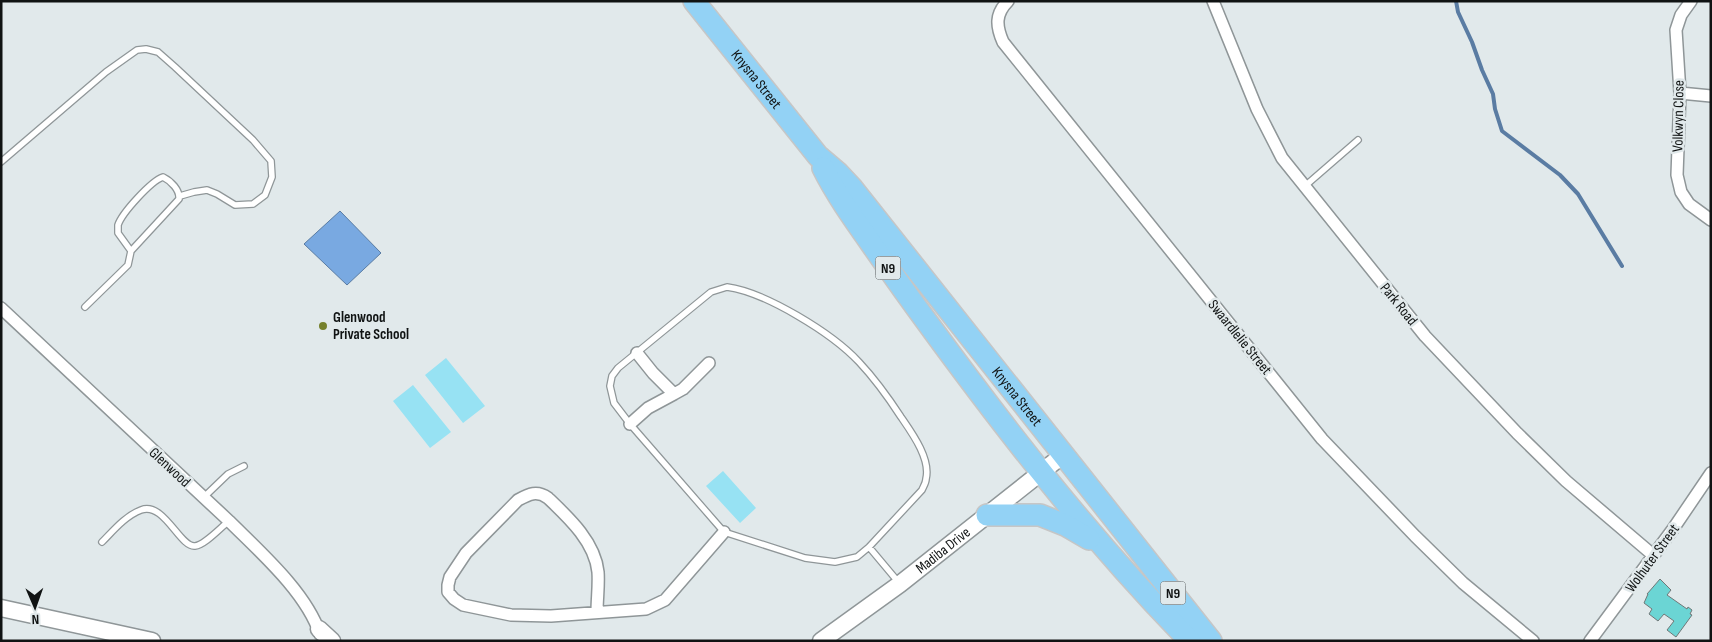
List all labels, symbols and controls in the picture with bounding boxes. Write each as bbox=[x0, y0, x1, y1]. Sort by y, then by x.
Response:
street label: Knysna Street bbox=[727, 46, 786, 113]
street label: Volkwyn Close bbox=[1668, 80, 1689, 152]
road number: N9 bbox=[876, 256, 900, 280]
street label: Park Road bbox=[1376, 279, 1422, 329]
street label: Swaardlelie Street bbox=[1204, 296, 1276, 379]
place label: Glenwood Private School bbox=[333, 308, 409, 344]
marker: Glenwood Private School bbox=[317, 320, 329, 332]
street label: Knysna Street bbox=[987, 363, 1046, 430]
street label: Glenwood bbox=[145, 443, 194, 491]
street label: Wolhuter Street bbox=[1621, 520, 1684, 596]
street label: Madiba Drive bbox=[912, 523, 974, 578]
north arrow bbox=[10, 582, 60, 632]
road number: N9 bbox=[1160, 582, 1186, 604]
text: N bbox=[31, 611, 39, 628]

